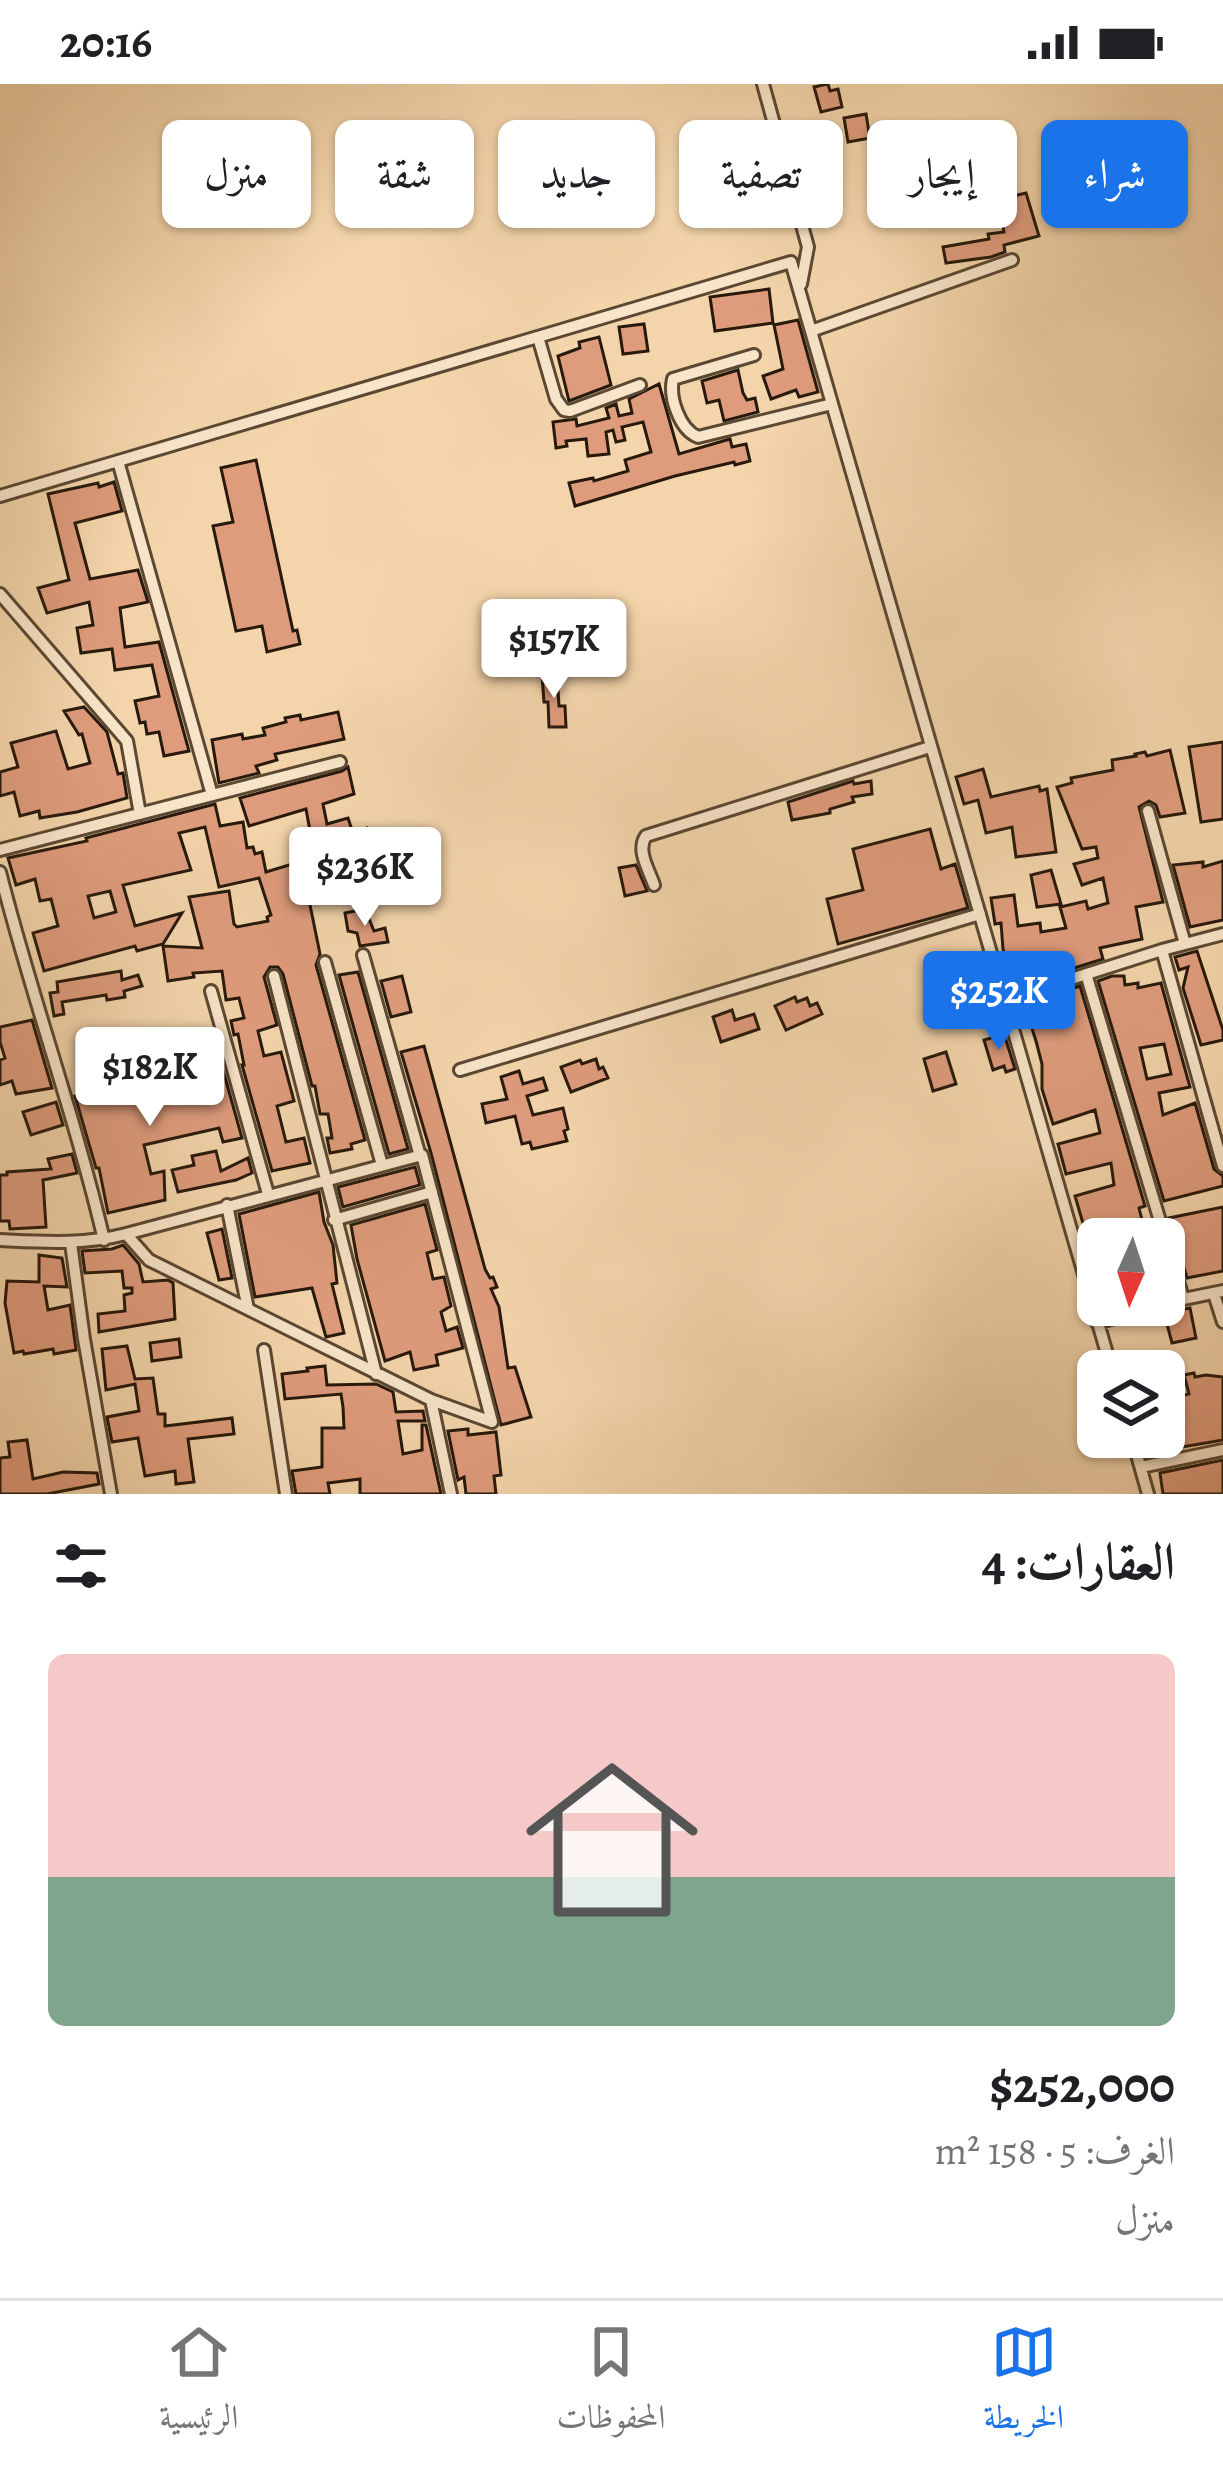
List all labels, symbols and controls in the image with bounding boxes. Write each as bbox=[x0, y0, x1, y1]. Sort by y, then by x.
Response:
text: 20:16 bbox=[60, 11, 152, 73]
chip: منزل bbox=[162, 120, 311, 228]
chip: شقة bbox=[335, 120, 474, 228]
chip: جديد bbox=[498, 120, 655, 228]
chip: تصفية bbox=[679, 120, 843, 228]
chip: إيجار bbox=[867, 120, 1017, 228]
chip: شراء bbox=[1041, 120, 1188, 228]
pin: $157K bbox=[470, 599, 638, 701]
text: $157K bbox=[508, 611, 600, 664]
pin: $236K bbox=[281, 827, 449, 929]
text: $236K bbox=[316, 839, 414, 892]
pin: $252K bbox=[915, 951, 1083, 1053]
text: $252K bbox=[950, 963, 1048, 1016]
pin: $182K bbox=[66, 1027, 234, 1129]
text: $182K bbox=[102, 1039, 198, 1092]
north arrow bbox=[1077, 1218, 1185, 1326]
map controls bbox=[1077, 1218, 1185, 1458]
button: layers bbox=[1077, 1350, 1185, 1458]
text: العقارات: 4 bbox=[982, 1527, 1175, 1597]
icon: filters bbox=[48, 1533, 114, 1599]
icon: home bbox=[504, 1732, 720, 1948]
text: $252,000 bbox=[990, 2050, 1175, 2120]
text: الغرف: 5 · 158 m² bbox=[935, 2124, 1175, 2177]
text: منزل bbox=[1115, 2193, 1175, 2246]
tab: الرئيسية bbox=[159, 2319, 238, 2449]
tab: المحفوظات bbox=[557, 2319, 665, 2449]
tab: الخريطة bbox=[984, 2319, 1064, 2449]

